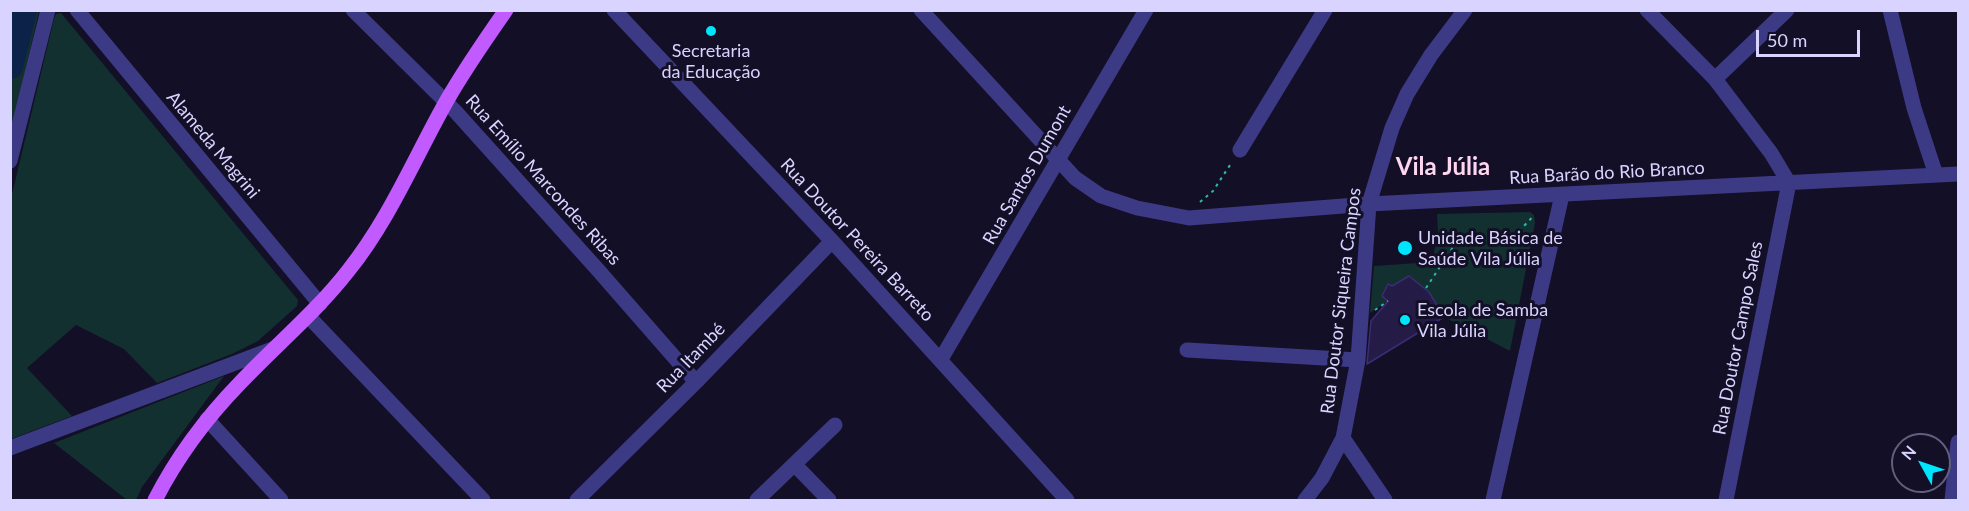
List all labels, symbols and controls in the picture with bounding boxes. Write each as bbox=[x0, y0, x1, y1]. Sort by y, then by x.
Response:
scale bar bbox=[1759, 18, 1862, 56]
marker: Secretaria da Educação bbox=[704, 24, 718, 38]
text: 50 m bbox=[1767, 29, 1807, 51]
place label: Secretaria da Educação bbox=[661, 40, 761, 82]
street label: Alameda Magrini bbox=[162, 87, 264, 203]
street label: Rua Emílio Marcondes Ribas bbox=[461, 90, 625, 270]
street label: Rua Santos Dumont bbox=[978, 102, 1076, 248]
district label: Vila Júlia bbox=[1396, 153, 1490, 181]
street label: Rua Doutor Pereira Barreto bbox=[776, 154, 938, 326]
street label: Rua Barão do Rio Branco bbox=[1509, 157, 1705, 189]
street label: Rua Doutor Siqueira Campos bbox=[1316, 187, 1366, 415]
place label: Unidade Básica de Saúde Vila Júlia bbox=[1418, 227, 1563, 270]
marker: Unidade Básica de Saúde Vila Júlia bbox=[1396, 239, 1414, 257]
street label: Rua Doutor Campo Sales bbox=[1709, 239, 1767, 437]
place label: Escola de Samba Vila Júlia bbox=[1417, 299, 1548, 342]
marker: Escola de Samba Vila Júlia bbox=[1398, 313, 1412, 327]
street label: Rua Itambé bbox=[652, 318, 730, 398]
north arrow bbox=[1891, 433, 1951, 493]
text: N bbox=[1897, 442, 1920, 463]

